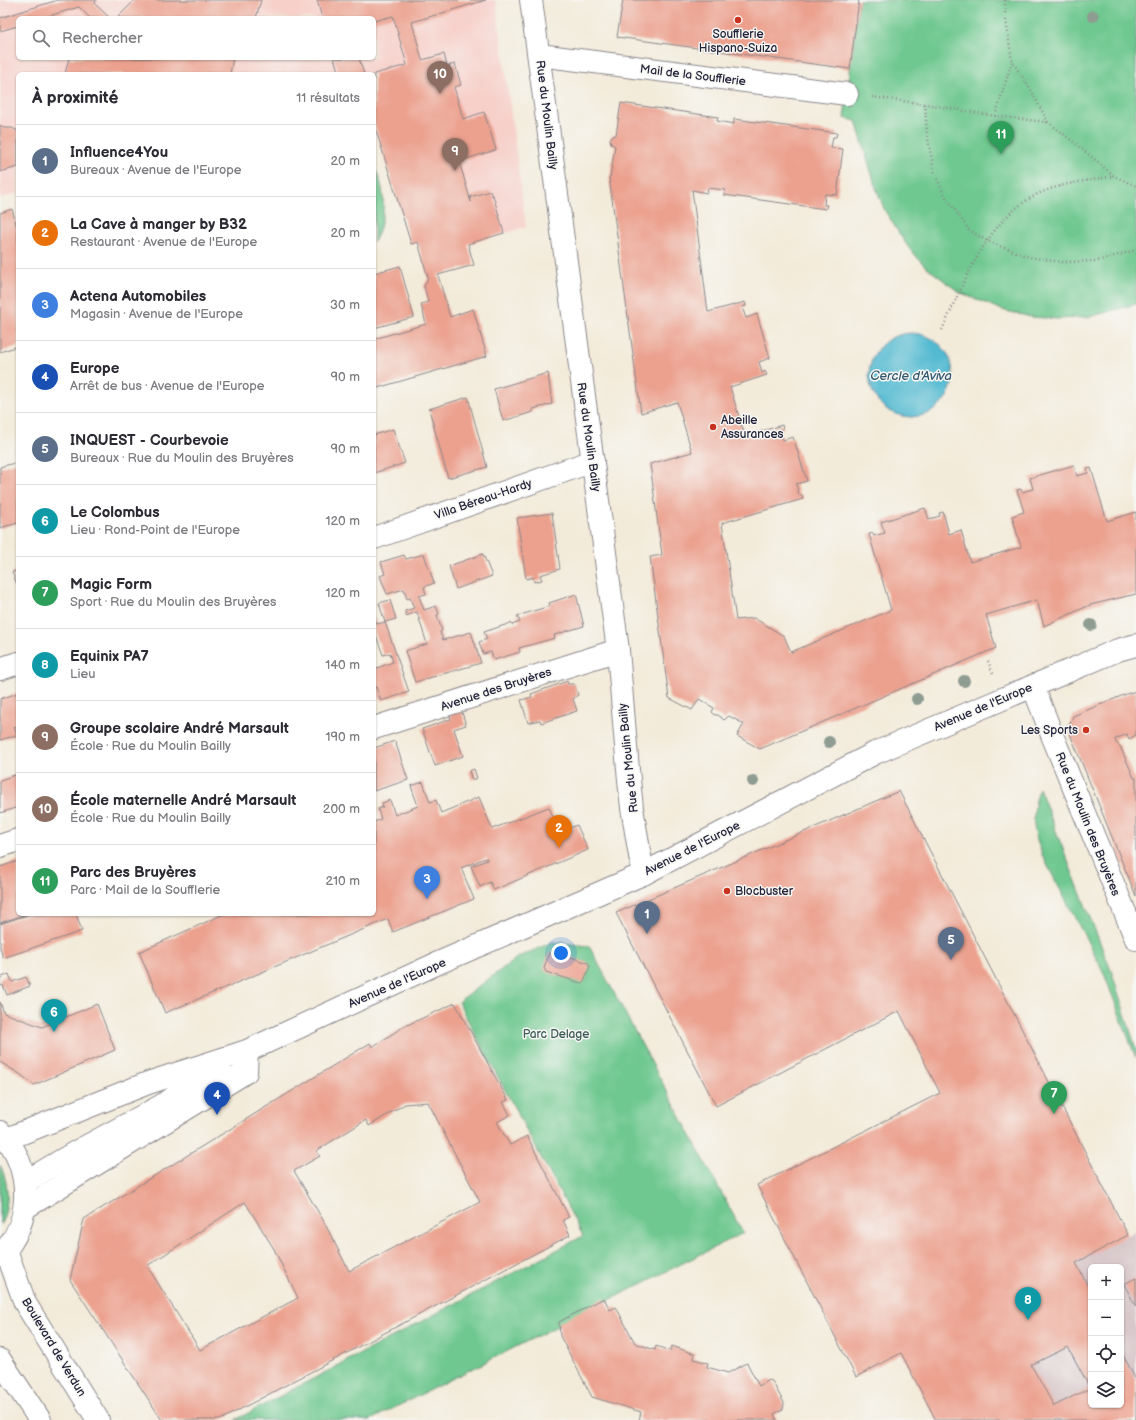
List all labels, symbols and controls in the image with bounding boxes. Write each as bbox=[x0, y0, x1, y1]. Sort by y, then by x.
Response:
marker: Soufflerie Hispano-Suiza bbox=[733, 15, 743, 25]
search box bbox=[16, 16, 376, 60]
icon: search bbox=[30, 27, 52, 49]
place label: Soufflerie Hispano-Suiza bbox=[699, 27, 777, 56]
text: Rechercher bbox=[62, 29, 142, 48]
street label: Rue du Moulin Bailly bbox=[532, 59, 561, 171]
pin: 10 bbox=[427, 61, 453, 94]
street label: Mail de la Soufflerie bbox=[639, 62, 747, 89]
text: À proximité bbox=[32, 88, 118, 108]
text: 11 résultats bbox=[296, 90, 360, 106]
pin: 11 bbox=[988, 121, 1014, 154]
pin: 9 bbox=[442, 138, 468, 171]
text: Influence4You bbox=[70, 143, 168, 162]
text: 1 bbox=[42, 153, 48, 169]
text: 20 m bbox=[330, 153, 360, 169]
text: Bureaux · Avenue de l'Europe bbox=[70, 162, 242, 178]
text: La Cave à manger by B32 bbox=[70, 215, 247, 234]
text: 2 bbox=[41, 225, 49, 241]
text: 20 m bbox=[330, 225, 360, 241]
text: Restaurant · Avenue de l'Europe bbox=[70, 234, 257, 250]
text: Actena Automobiles bbox=[70, 287, 206, 306]
text: 3 bbox=[41, 297, 49, 313]
text: 30 m bbox=[330, 297, 360, 313]
text: Magasin · Avenue de l'Europe bbox=[70, 306, 243, 322]
text: Europe bbox=[70, 359, 119, 378]
water label: Cercle d'Aviva bbox=[870, 368, 952, 384]
text: 4 bbox=[41, 369, 49, 385]
text: 90 m bbox=[331, 369, 360, 385]
text: Arrêt de bus · Avenue de l'Europe bbox=[70, 378, 265, 394]
street label: Rue du Moulin Bailly bbox=[573, 381, 604, 493]
place label: Abeille Assurances bbox=[721, 413, 784, 442]
marker: Abeille Assurances bbox=[708, 422, 718, 432]
text: INQUEST - Courbevoie bbox=[70, 431, 229, 450]
text: 5 bbox=[41, 441, 49, 457]
text: 90 m bbox=[331, 441, 360, 457]
text: Bureaux · Rue du Moulin des Bruyères bbox=[70, 450, 294, 466]
street label: Villa Béreau-Hardy bbox=[432, 476, 534, 523]
text: Le Colombus bbox=[70, 503, 160, 522]
text: 6 bbox=[41, 513, 49, 529]
text: 120 m bbox=[325, 513, 360, 529]
text: Lieu · Rond-Point de l'Europe bbox=[70, 522, 240, 538]
text: Magic Form bbox=[70, 575, 152, 594]
text: 7 bbox=[41, 585, 49, 601]
text: 120 m bbox=[325, 585, 360, 601]
text: Sport · Rue du Moulin des Bruyères bbox=[70, 594, 276, 610]
text: Equinix PA7 bbox=[70, 647, 149, 666]
text: 8 bbox=[41, 657, 49, 673]
text: 140 m bbox=[325, 657, 360, 673]
street label: Avenue des Bruyères bbox=[439, 664, 553, 714]
text: Lieu bbox=[70, 666, 95, 682]
street label: Avenue de l'Europe bbox=[932, 680, 1035, 735]
street label: Rue du Moulin Bailly bbox=[615, 702, 642, 814]
text: Groupe scolaire André Marsault bbox=[70, 719, 289, 738]
place label: Les Sports bbox=[1020, 723, 1078, 738]
marker: Les Sports bbox=[1081, 725, 1091, 735]
text: 9 bbox=[41, 729, 49, 745]
text: 190 m bbox=[326, 729, 360, 745]
text: École · Rue du Moulin Bailly bbox=[70, 738, 231, 754]
street label: Rue du Moulin des Bruyères bbox=[1052, 750, 1123, 898]
text: École maternelle André Marsault bbox=[70, 791, 296, 810]
text: 10 bbox=[38, 801, 52, 817]
text: 200 m bbox=[323, 801, 360, 817]
text: École · Rue du Moulin Bailly bbox=[70, 810, 231, 826]
pin: 2 bbox=[546, 815, 572, 848]
street label: Avenue de l'Europe bbox=[642, 818, 743, 879]
text: Parc des Bruyères bbox=[70, 863, 196, 882]
pin: 3 bbox=[414, 866, 440, 899]
text: 11 bbox=[40, 873, 50, 889]
text: 210 m bbox=[326, 873, 360, 889]
text: Parc · Mail de la Soufflerie bbox=[70, 882, 220, 898]
place label: Blocbuster bbox=[735, 884, 794, 899]
marker: Blocbuster bbox=[722, 886, 732, 896]
pin: 1 bbox=[634, 901, 660, 934]
pin: 5 bbox=[938, 927, 964, 960]
your location bbox=[551, 943, 571, 963]
street label: Avenue de l'Europe bbox=[346, 955, 448, 1012]
pin: 6 bbox=[41, 999, 67, 1032]
park label: Parc Delage bbox=[523, 1027, 589, 1042]
pin: 7 bbox=[1041, 1081, 1067, 1114]
pin: 4 bbox=[204, 1082, 230, 1115]
map controls bbox=[1088, 1264, 1124, 1408]
button: + bbox=[1088, 1264, 1124, 1300]
pin: 8 bbox=[1015, 1287, 1041, 1320]
street label: Boulevard de Verdun bbox=[18, 1295, 89, 1400]
button: − bbox=[1088, 1300, 1124, 1336]
button: locate bbox=[1088, 1336, 1124, 1372]
button: layers bbox=[1088, 1372, 1124, 1408]

